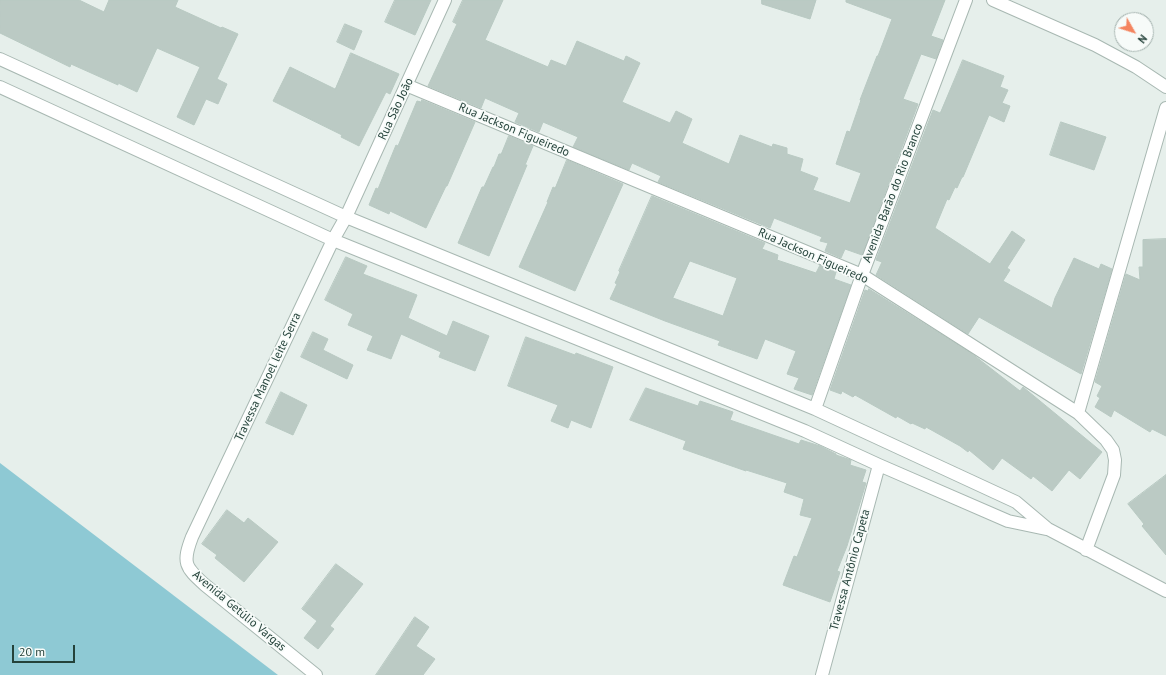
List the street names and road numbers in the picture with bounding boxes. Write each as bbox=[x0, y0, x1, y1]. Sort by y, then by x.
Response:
street label: Rua São João bbox=[375, 76, 417, 142]
street label: Rua Jackson Figueiredo bbox=[456, 100, 572, 160]
street label: Avenida Barão do Rio Branco bbox=[860, 122, 926, 264]
street label: Rua Jackson Figueiredo bbox=[756, 225, 870, 287]
street label: Travessa Manoel leite Serra bbox=[232, 310, 304, 444]
street label: Travessa Antônio Capeta bbox=[827, 508, 873, 632]
street label: Avenida Getúlio Vargas bbox=[189, 568, 289, 654]

